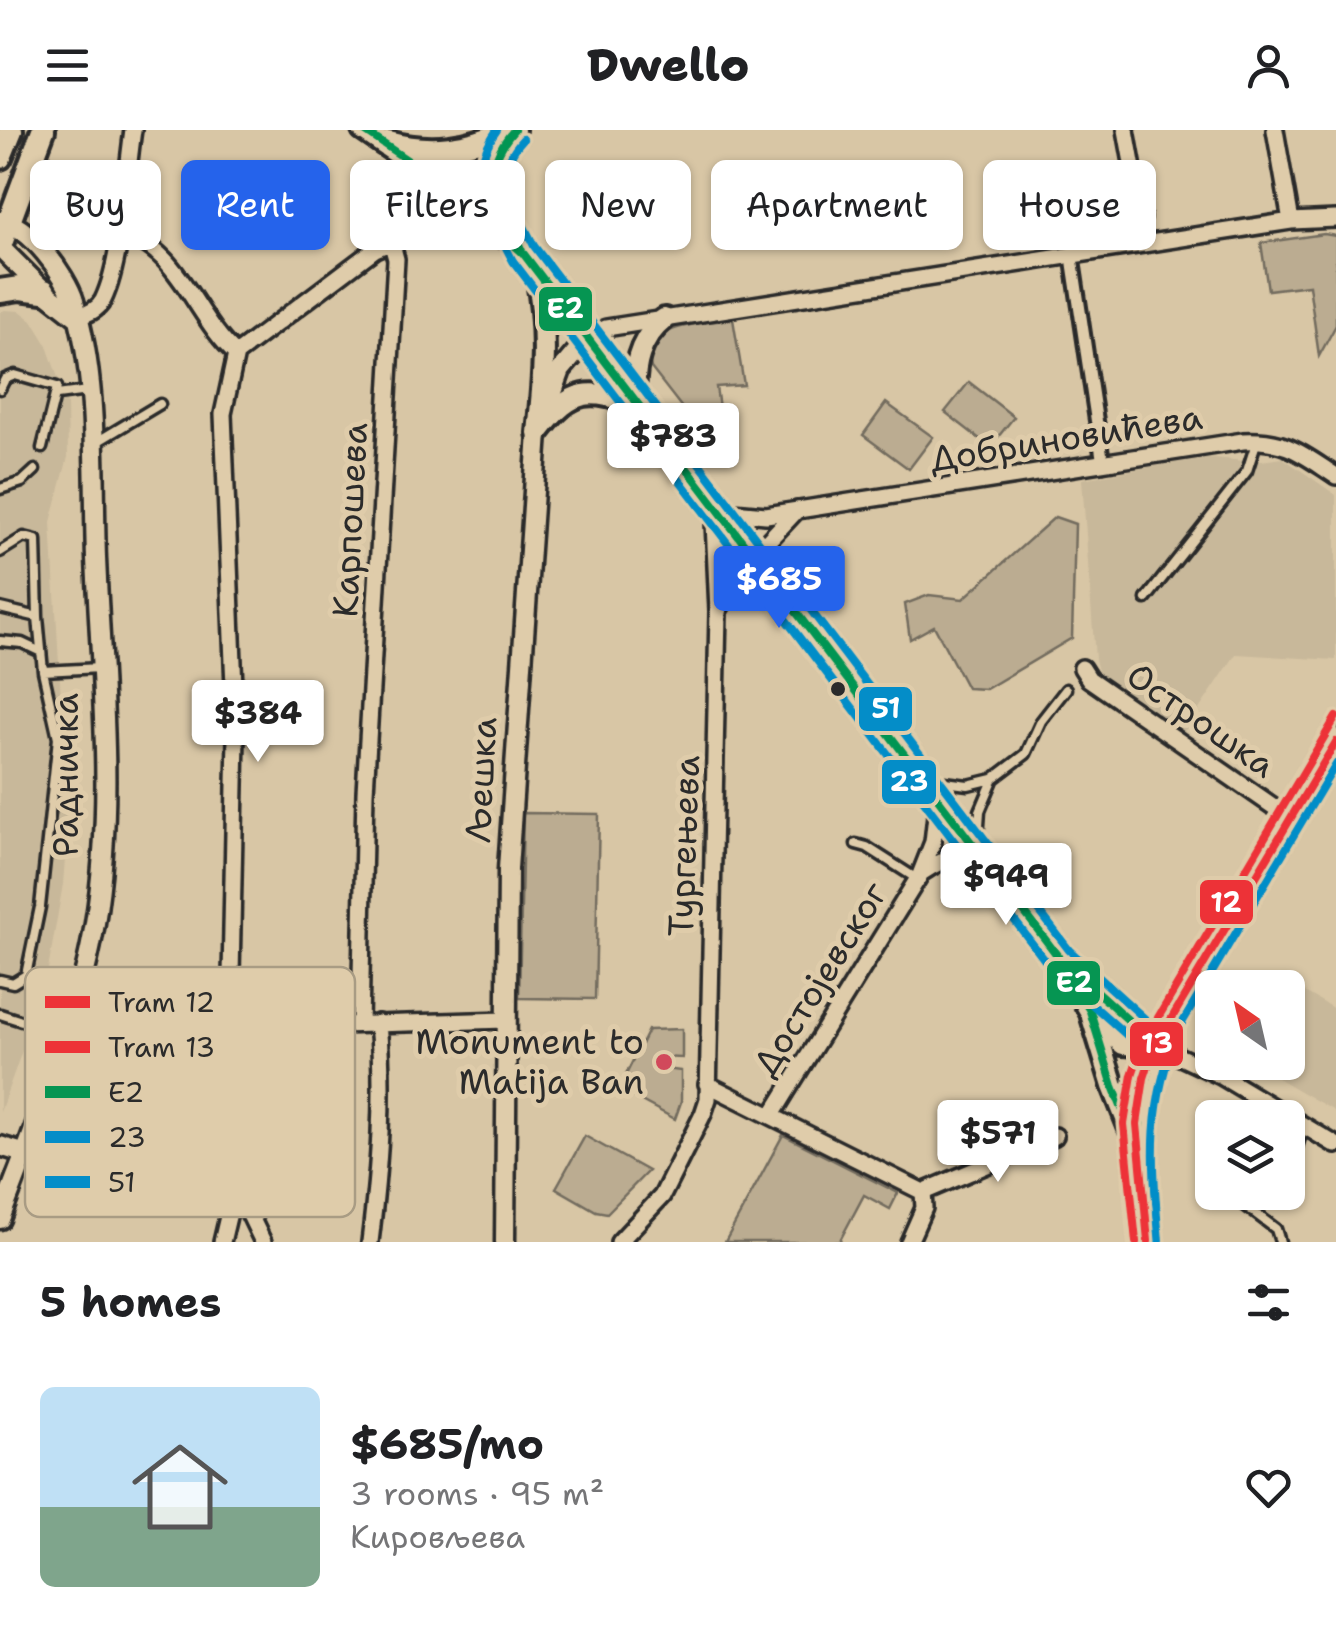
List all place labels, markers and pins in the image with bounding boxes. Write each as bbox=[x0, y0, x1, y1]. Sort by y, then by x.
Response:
pin: $783 bbox=[614, 403, 732, 488]
pin: $685 bbox=[720, 546, 838, 631]
unlabelled marker bbox=[828, 679, 848, 699]
pin: $384 bbox=[199, 680, 317, 765]
pin: $949 bbox=[947, 843, 1065, 928]
place label: Monument to Matija Ban bbox=[415, 1018, 644, 1105]
marker: Monument to Matija Ban bbox=[653, 1051, 675, 1073]
pin: $571 bbox=[939, 1100, 1057, 1185]

